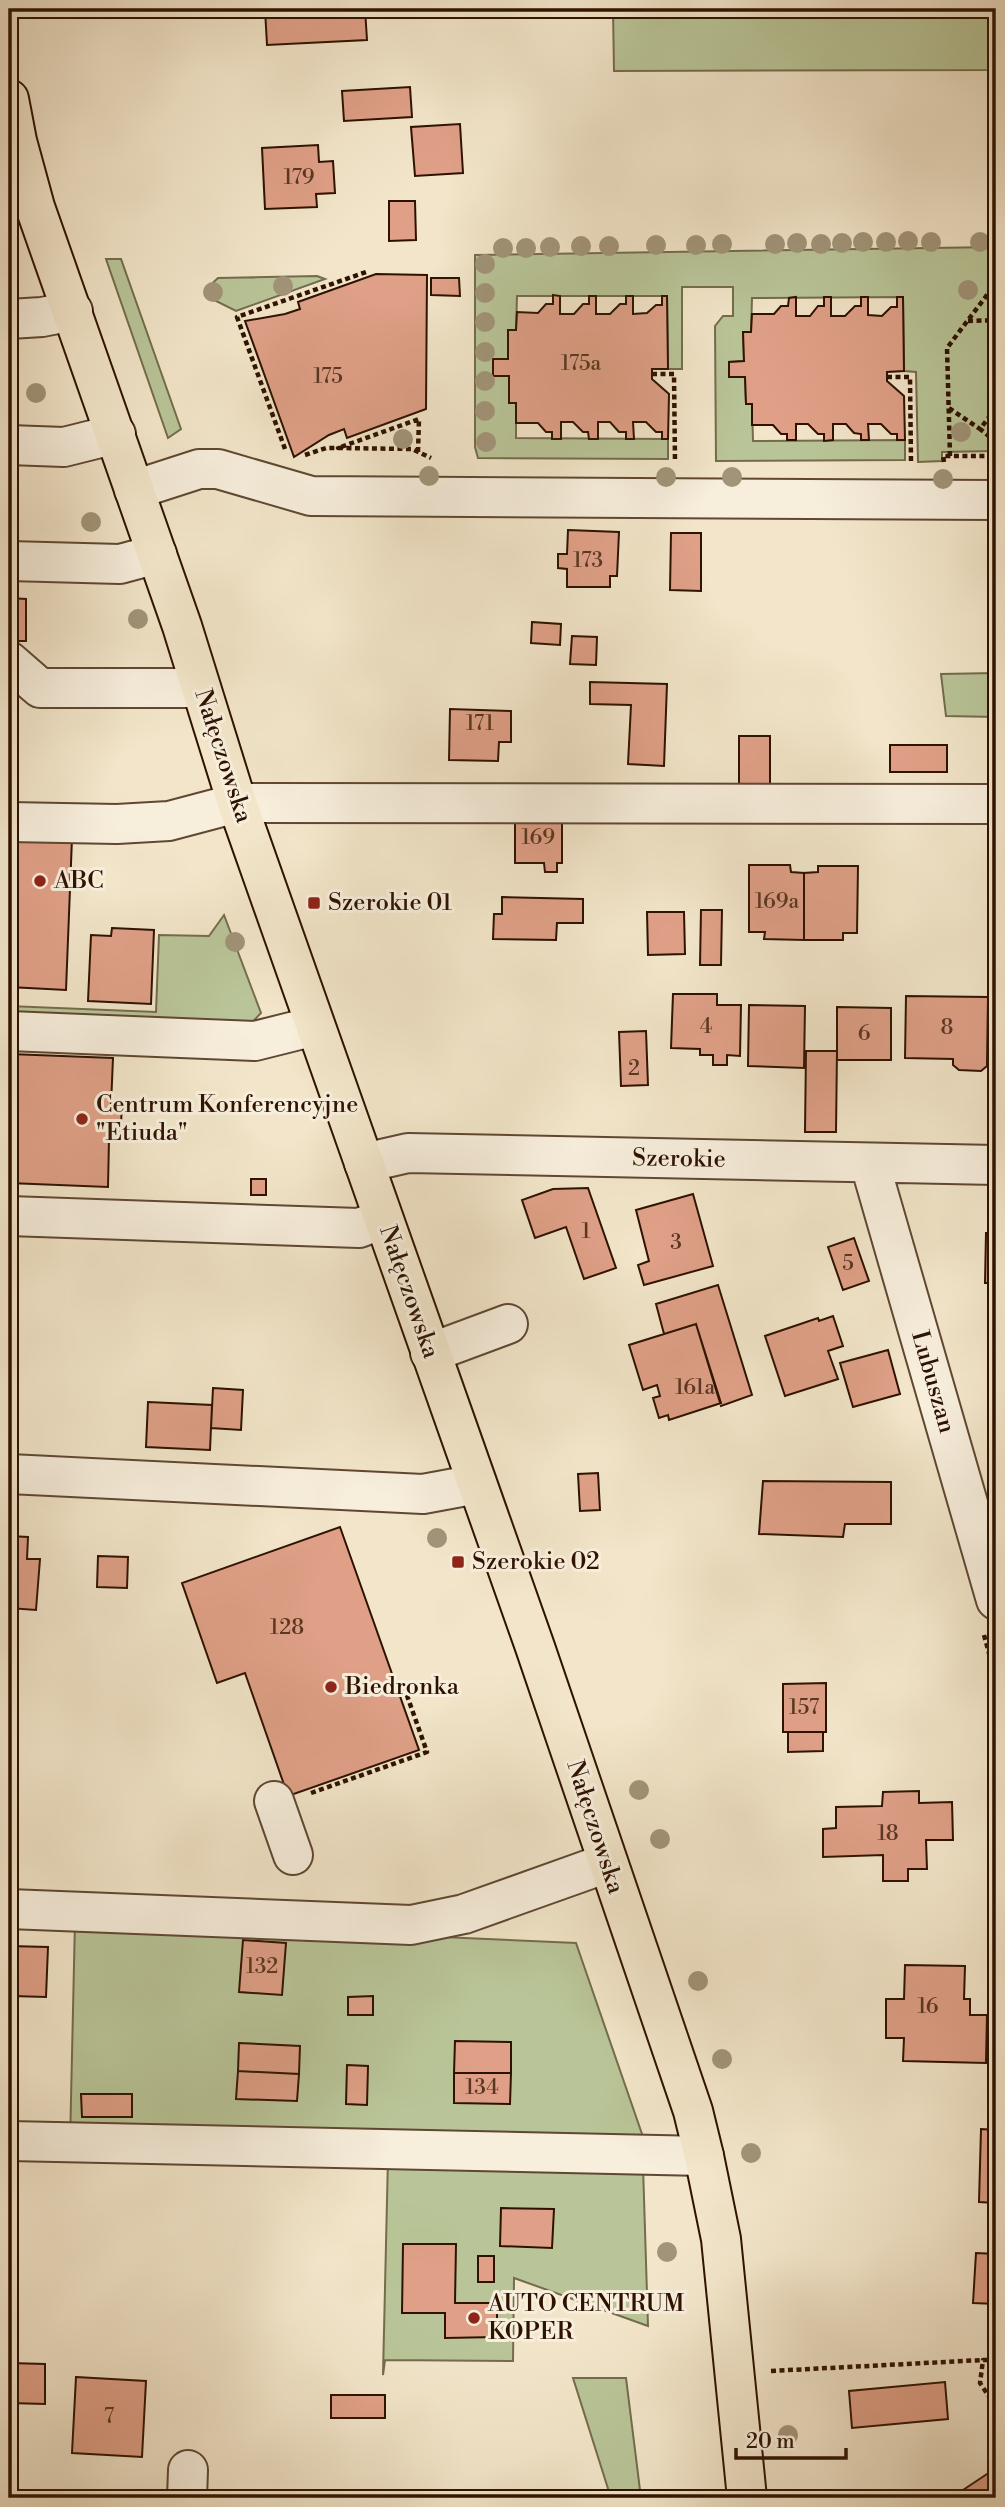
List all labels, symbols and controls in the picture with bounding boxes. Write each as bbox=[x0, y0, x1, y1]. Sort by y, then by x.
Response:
house number: 179 bbox=[284, 165, 314, 191]
house number: 175a bbox=[561, 351, 602, 377]
house number: 175 bbox=[313, 364, 343, 390]
house number: 173 bbox=[573, 548, 603, 574]
street label: Nałęczowska bbox=[187, 686, 259, 827]
house number: 171 bbox=[466, 711, 494, 737]
house number: 169 bbox=[521, 825, 555, 851]
place label: ABC bbox=[53, 866, 104, 896]
marker: ABC bbox=[32, 873, 48, 889]
place label: Szerokie 01 bbox=[328, 888, 453, 918]
house number: 169a bbox=[755, 889, 800, 915]
marker: Szerokie 01 bbox=[306, 895, 322, 911]
house number: 4 bbox=[700, 1014, 712, 1040]
house number: 8 bbox=[941, 1015, 953, 1041]
house number: 6 bbox=[858, 1021, 871, 1047]
house number: 2 bbox=[628, 1056, 640, 1082]
place label: Centrum Konferencyjne "Etiuda" bbox=[96, 1090, 358, 1148]
marker: Centrum Konferencyjne "Etiuda" bbox=[74, 1111, 90, 1127]
street label: Szerokie bbox=[632, 1143, 726, 1175]
house number: 1 bbox=[581, 1219, 591, 1245]
street label: Nałęczowska bbox=[372, 1222, 446, 1363]
house number: 3 bbox=[670, 1230, 682, 1256]
house number: 5 bbox=[842, 1251, 854, 1277]
street label: Lubuszan bbox=[904, 1327, 962, 1437]
house number: 161a bbox=[675, 1375, 715, 1401]
place label: Szerokie 02 bbox=[472, 1547, 600, 1577]
marker: Szerokie 02 bbox=[450, 1554, 466, 1570]
house number: 128 bbox=[270, 1615, 304, 1641]
place label: Biedronka bbox=[344, 1672, 460, 1702]
marker: Biedronka bbox=[323, 1679, 339, 1695]
house number: 157 bbox=[789, 1695, 820, 1721]
street label: Nałęczowska bbox=[559, 1757, 631, 1898]
house number: 18 bbox=[877, 1821, 899, 1847]
house number: 132 bbox=[246, 1954, 278, 1980]
house number: 16 bbox=[917, 1994, 939, 2020]
house number: 134 bbox=[465, 2075, 499, 2101]
place label: AUTO CENTRUM KOPER bbox=[487, 2289, 685, 2347]
marker: AUTO CENTRUM KOPER bbox=[466, 2310, 482, 2326]
house number: 7 bbox=[104, 2404, 115, 2430]
scale bar bbox=[736, 2416, 846, 2460]
text: 20 m bbox=[746, 2429, 795, 2455]

